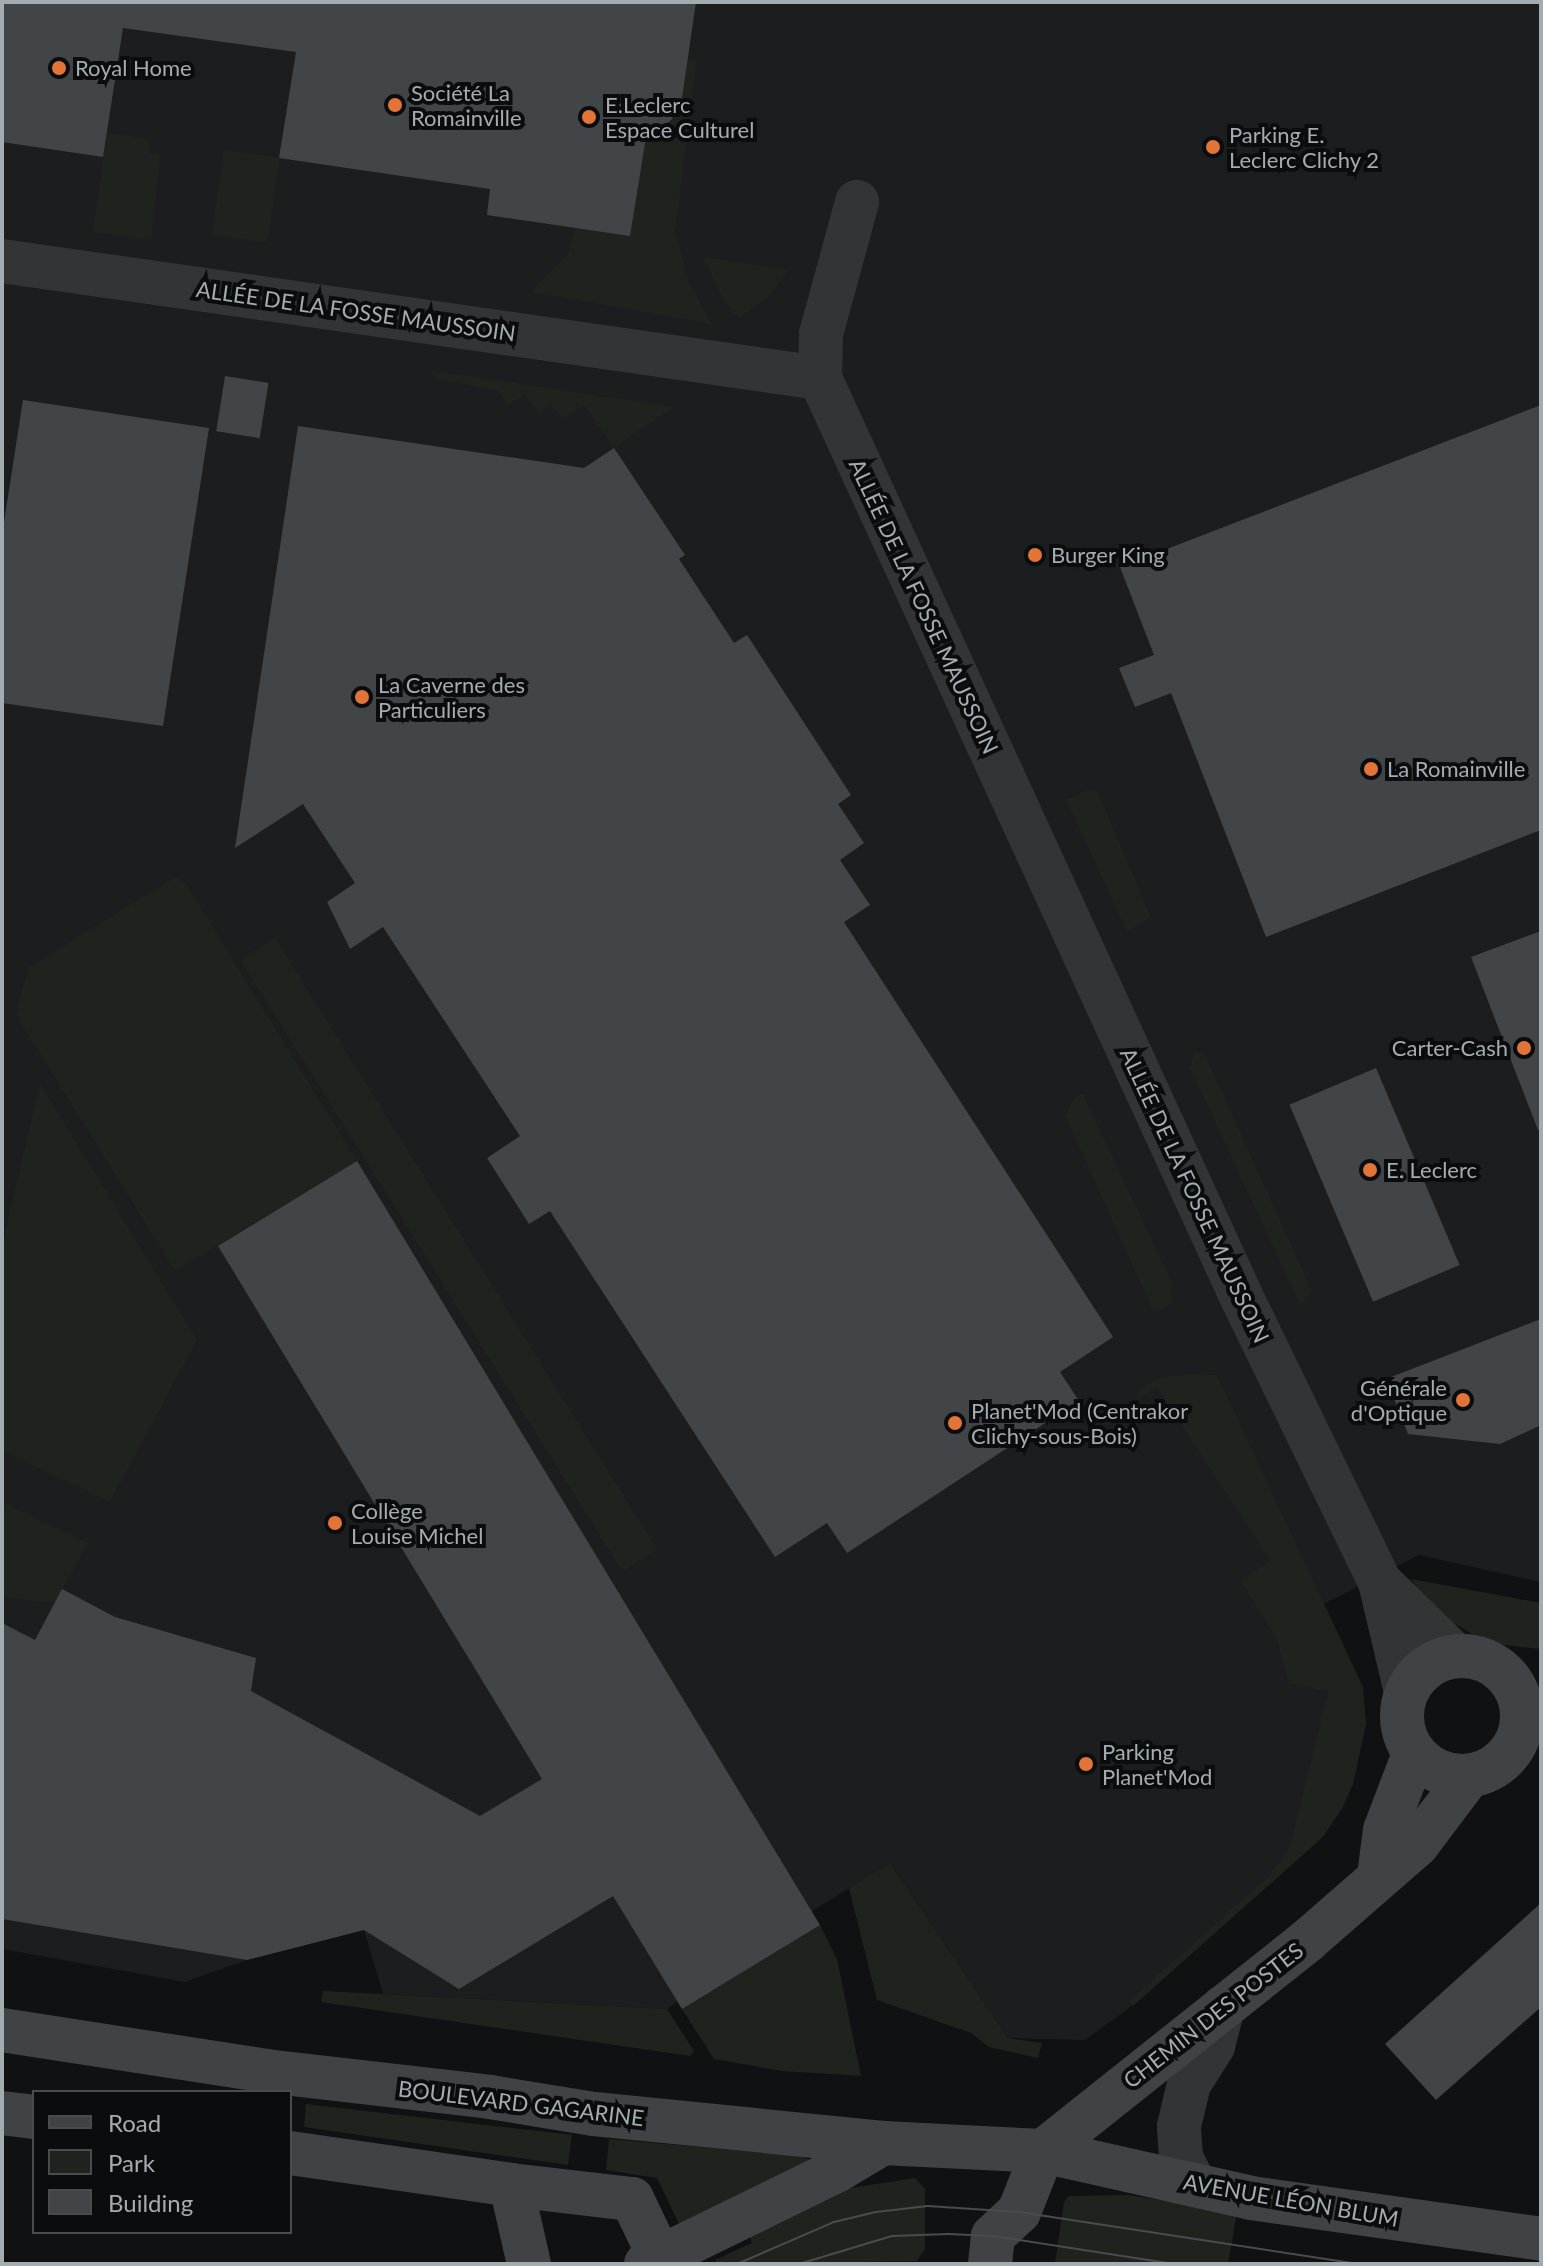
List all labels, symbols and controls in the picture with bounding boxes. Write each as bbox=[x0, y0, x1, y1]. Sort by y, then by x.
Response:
place label: Royal Home bbox=[75, 55, 192, 81]
marker: Royal Home bbox=[50, 59, 68, 77]
place label: Société La Romainville bbox=[411, 79, 522, 130]
place label: E.Leclerc Espace Culturel bbox=[605, 91, 754, 142]
marker: Société La Romainville bbox=[386, 96, 404, 114]
marker: E.Leclerc Espace Culturel bbox=[580, 108, 598, 126]
place label: Parking E. Leclerc Clichy 2 bbox=[1229, 121, 1380, 172]
marker: Parking E. Leclerc Clichy 2 bbox=[1204, 138, 1222, 156]
street label: ALLÉE DE LA FOSSE MAUSSOIN bbox=[194, 275, 518, 347]
street label: ALLÉE DE LA FOSSE MAUSSOIN bbox=[844, 454, 1004, 758]
place label: Burger King bbox=[1051, 542, 1165, 568]
marker: Burger King bbox=[1026, 546, 1044, 564]
place label: La Caverne des Particuliers bbox=[378, 671, 525, 722]
marker: La Caverne des Particuliers bbox=[353, 688, 371, 706]
place label: La Romainville bbox=[1387, 756, 1525, 782]
marker: La Romainville bbox=[1362, 760, 1380, 778]
place label: Carter-Cash bbox=[1392, 1035, 1508, 1061]
marker: Carter-Cash bbox=[1515, 1039, 1533, 1057]
street label: ALLÉE DE LA FOSSE MAUSSOIN bbox=[1115, 1043, 1275, 1347]
place label: E. Leclerc bbox=[1386, 1157, 1477, 1183]
marker: E. Leclerc bbox=[1361, 1161, 1379, 1179]
place label: Générale d'Optique bbox=[1351, 1374, 1447, 1426]
marker: Générale d'Optique bbox=[1454, 1391, 1472, 1409]
place label: Planet'Mod (Centrakor Clichy-sous-Bois) bbox=[971, 1397, 1188, 1448]
marker: Planet'Mod (Centrakor Clichy-sous-Bois) bbox=[946, 1414, 964, 1432]
place label: Collège Louise Michel bbox=[351, 1497, 483, 1548]
marker: Collège Louise Michel bbox=[326, 1514, 344, 1532]
place label: Parking Planet'Mod bbox=[1102, 1738, 1212, 1790]
marker: Parking Planet'Mod bbox=[1077, 1755, 1095, 1773]
street label: CHEMIN DES POSTES bbox=[1118, 1937, 1308, 2093]
street label: BOULEVARD GAGARINE bbox=[397, 2075, 645, 2131]
legend bbox=[32, 2090, 292, 2234]
text: Road bbox=[108, 2108, 161, 2137]
text: Park bbox=[108, 2148, 155, 2177]
street label: AVENUE LÉON BLUM bbox=[1181, 2168, 1401, 2232]
text: Building bbox=[108, 2188, 193, 2217]

